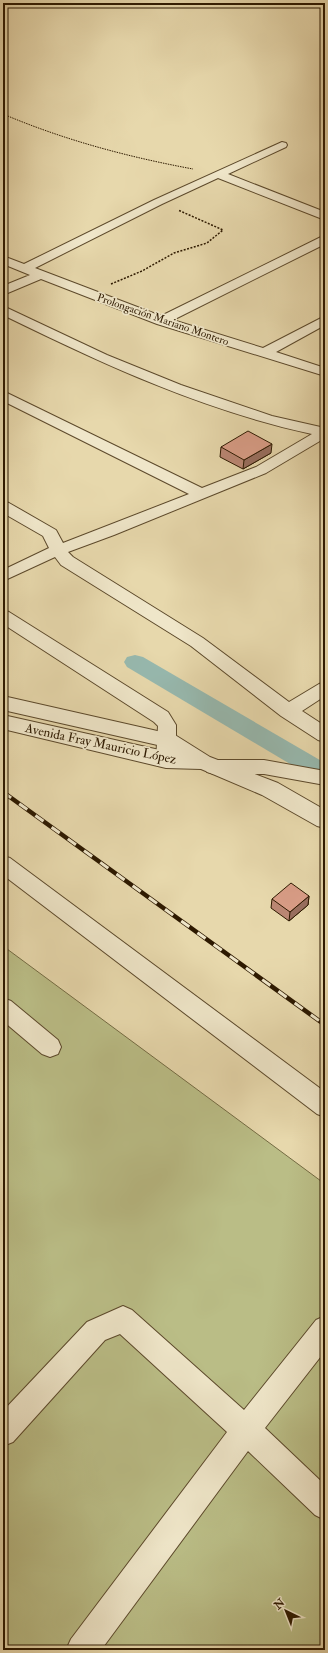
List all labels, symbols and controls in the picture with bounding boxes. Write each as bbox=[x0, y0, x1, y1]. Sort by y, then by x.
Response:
street label: Prolongación Mariano Montero bbox=[95, 291, 231, 348]
street label: Avenida Fray Mauricio López bbox=[22, 720, 179, 769]
north arrow bbox=[266, 1591, 306, 1631]
text: N bbox=[271, 1595, 288, 1613]

